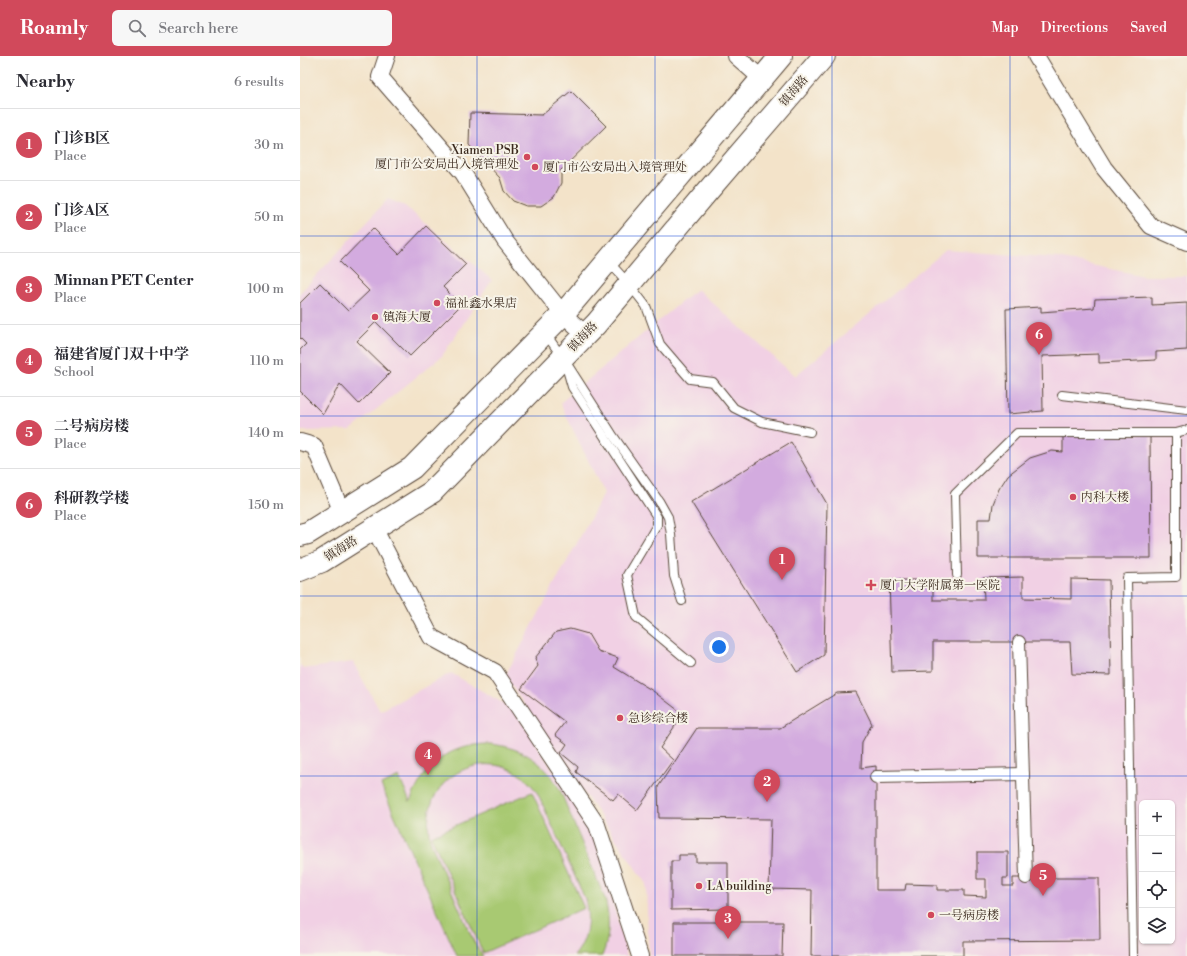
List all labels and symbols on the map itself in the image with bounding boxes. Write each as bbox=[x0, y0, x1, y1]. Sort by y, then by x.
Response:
street label: 镇海路 bbox=[777, 72, 811, 110]
place label: Xiamen PSB 厦门市公安局出入境管理处 bbox=[375, 143, 519, 172]
marker: Xiamen PSB 厦门市公安局出入境管理处 bbox=[522, 152, 532, 162]
place label: 厦门市公安局出入境管理处 bbox=[543, 160, 687, 175]
marker: 厦门市公安局出入境管理处 bbox=[530, 162, 540, 172]
place label: 福祉鑫水果店 bbox=[445, 296, 517, 311]
marker: 福祉鑫水果店 bbox=[432, 298, 442, 308]
place label: 镇海大厦 bbox=[383, 310, 431, 325]
marker: 镇海大厦 bbox=[370, 312, 380, 322]
street label: 镇海路 bbox=[565, 319, 601, 355]
pin: 6 bbox=[1026, 322, 1052, 355]
place label: 内科大楼 bbox=[1081, 490, 1129, 505]
marker: 内科大楼 bbox=[1068, 492, 1078, 502]
street label: 镇海路 bbox=[322, 533, 360, 565]
pin: 1 bbox=[769, 547, 795, 580]
place label: 厦门大学附属第一医院 bbox=[880, 578, 1000, 593]
marker: 厦门大学附属第一医院 bbox=[865, 579, 877, 591]
your location bbox=[709, 637, 729, 657]
place label: 急诊综合楼 bbox=[628, 711, 688, 726]
marker: 急诊综合楼 bbox=[615, 713, 625, 723]
pin: 4 bbox=[415, 742, 441, 775]
pin: 2 bbox=[754, 769, 780, 802]
pin: 5 bbox=[1030, 863, 1056, 896]
place label: LA building bbox=[707, 879, 772, 894]
marker: LA building bbox=[694, 881, 704, 891]
pin: 3 bbox=[715, 906, 741, 939]
place label: 一号病房楼 bbox=[939, 908, 999, 923]
marker: 一号病房楼 bbox=[926, 910, 936, 920]

